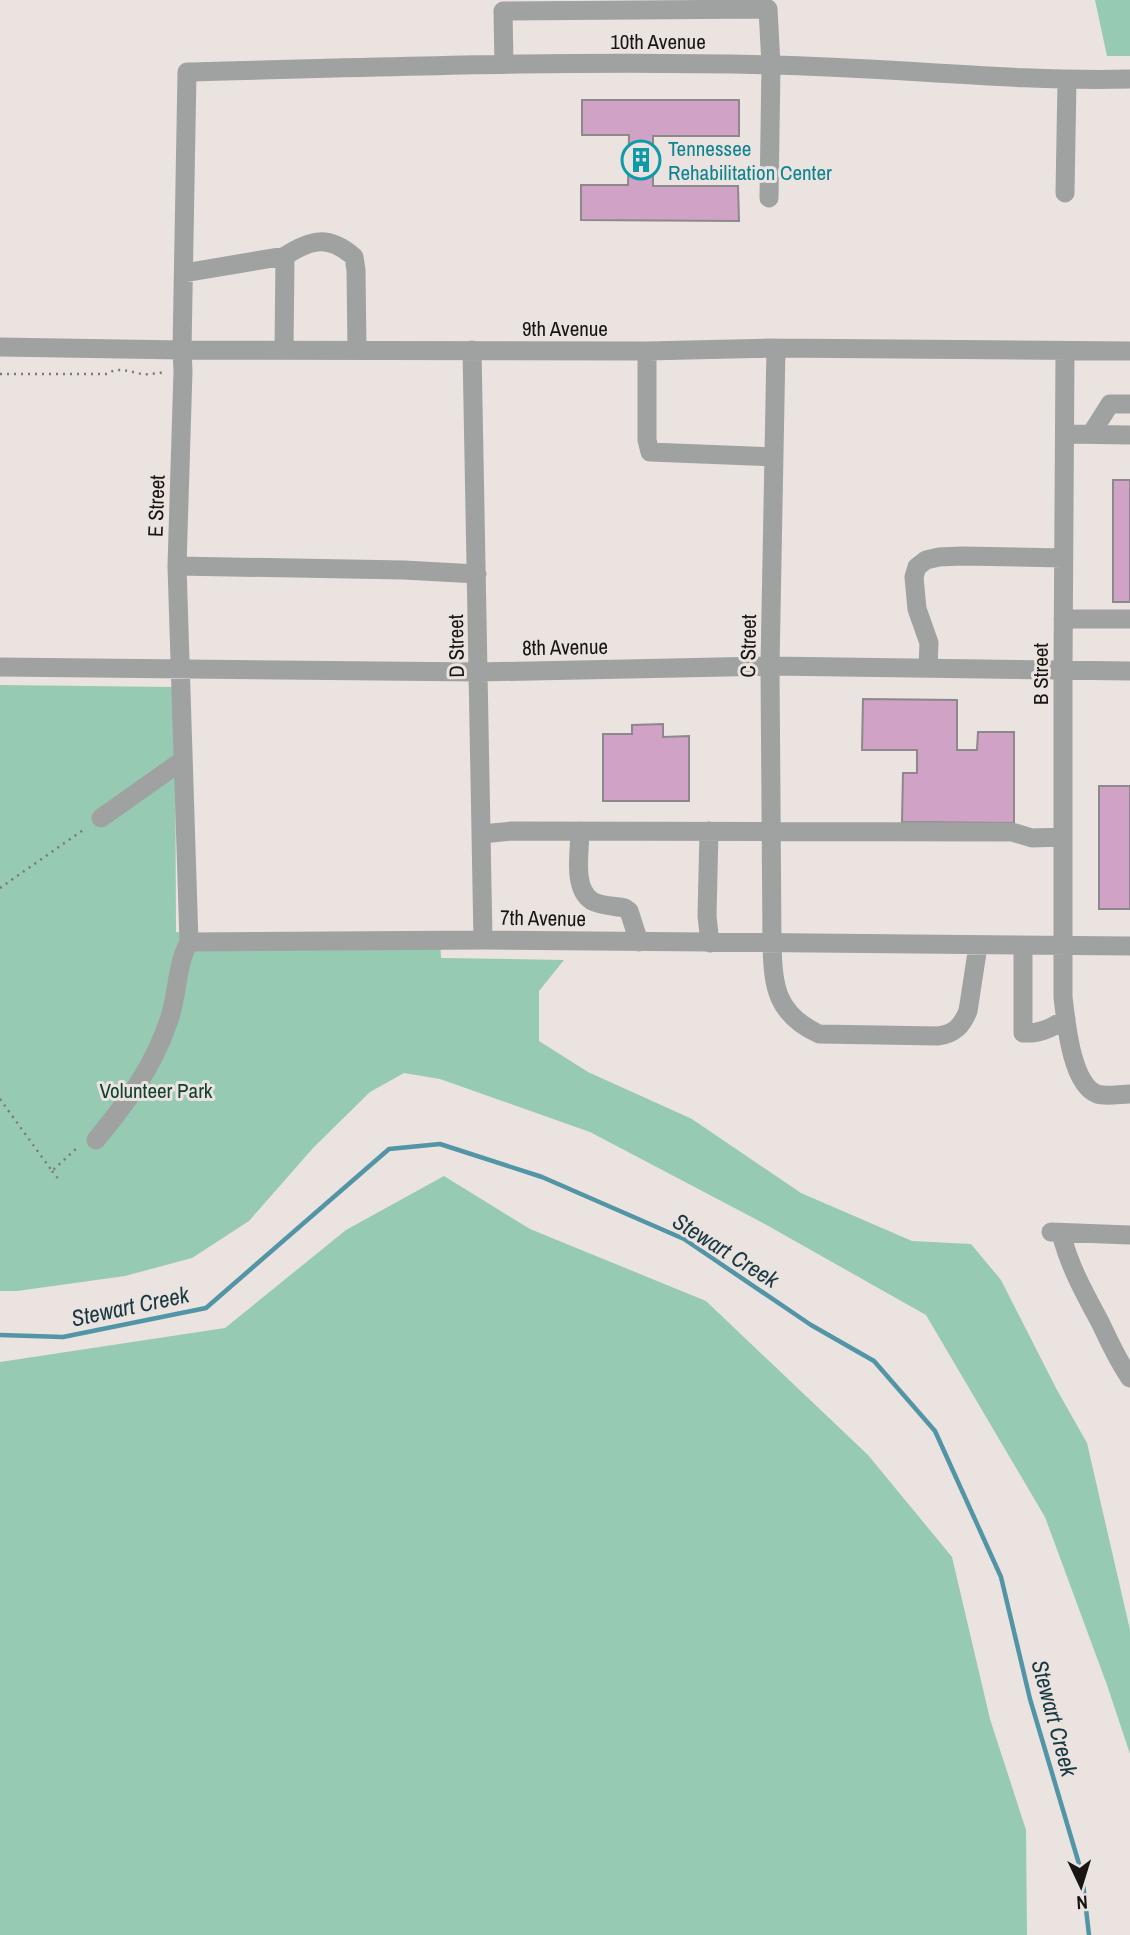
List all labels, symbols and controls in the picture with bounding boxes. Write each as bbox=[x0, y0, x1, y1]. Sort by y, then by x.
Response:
street label: 10th Avenue bbox=[610, 27, 706, 56]
place label: Tennessee Rehabilitation Center bbox=[668, 134, 832, 187]
building icon: Tennessee Rehabilitation Center bbox=[620, 139, 662, 181]
street label: 9th Avenue bbox=[522, 314, 608, 343]
street label: E Street bbox=[140, 474, 172, 538]
street label: D Street bbox=[441, 614, 471, 678]
street label: C Street bbox=[733, 614, 763, 678]
street label: 8th Avenue bbox=[522, 632, 608, 662]
street label: B Street bbox=[1026, 643, 1055, 705]
street label: 7th Avenue bbox=[500, 903, 586, 933]
park label: Volunteer Park bbox=[100, 1076, 213, 1105]
water label: Stewart Creek bbox=[667, 1205, 786, 1296]
water label: Stewart Creek bbox=[68, 1278, 193, 1334]
water label: Stewart Creek bbox=[1025, 1656, 1086, 1781]
north arrow bbox=[1046, 1851, 1116, 1921]
text: N bbox=[1076, 1890, 1089, 1916]

